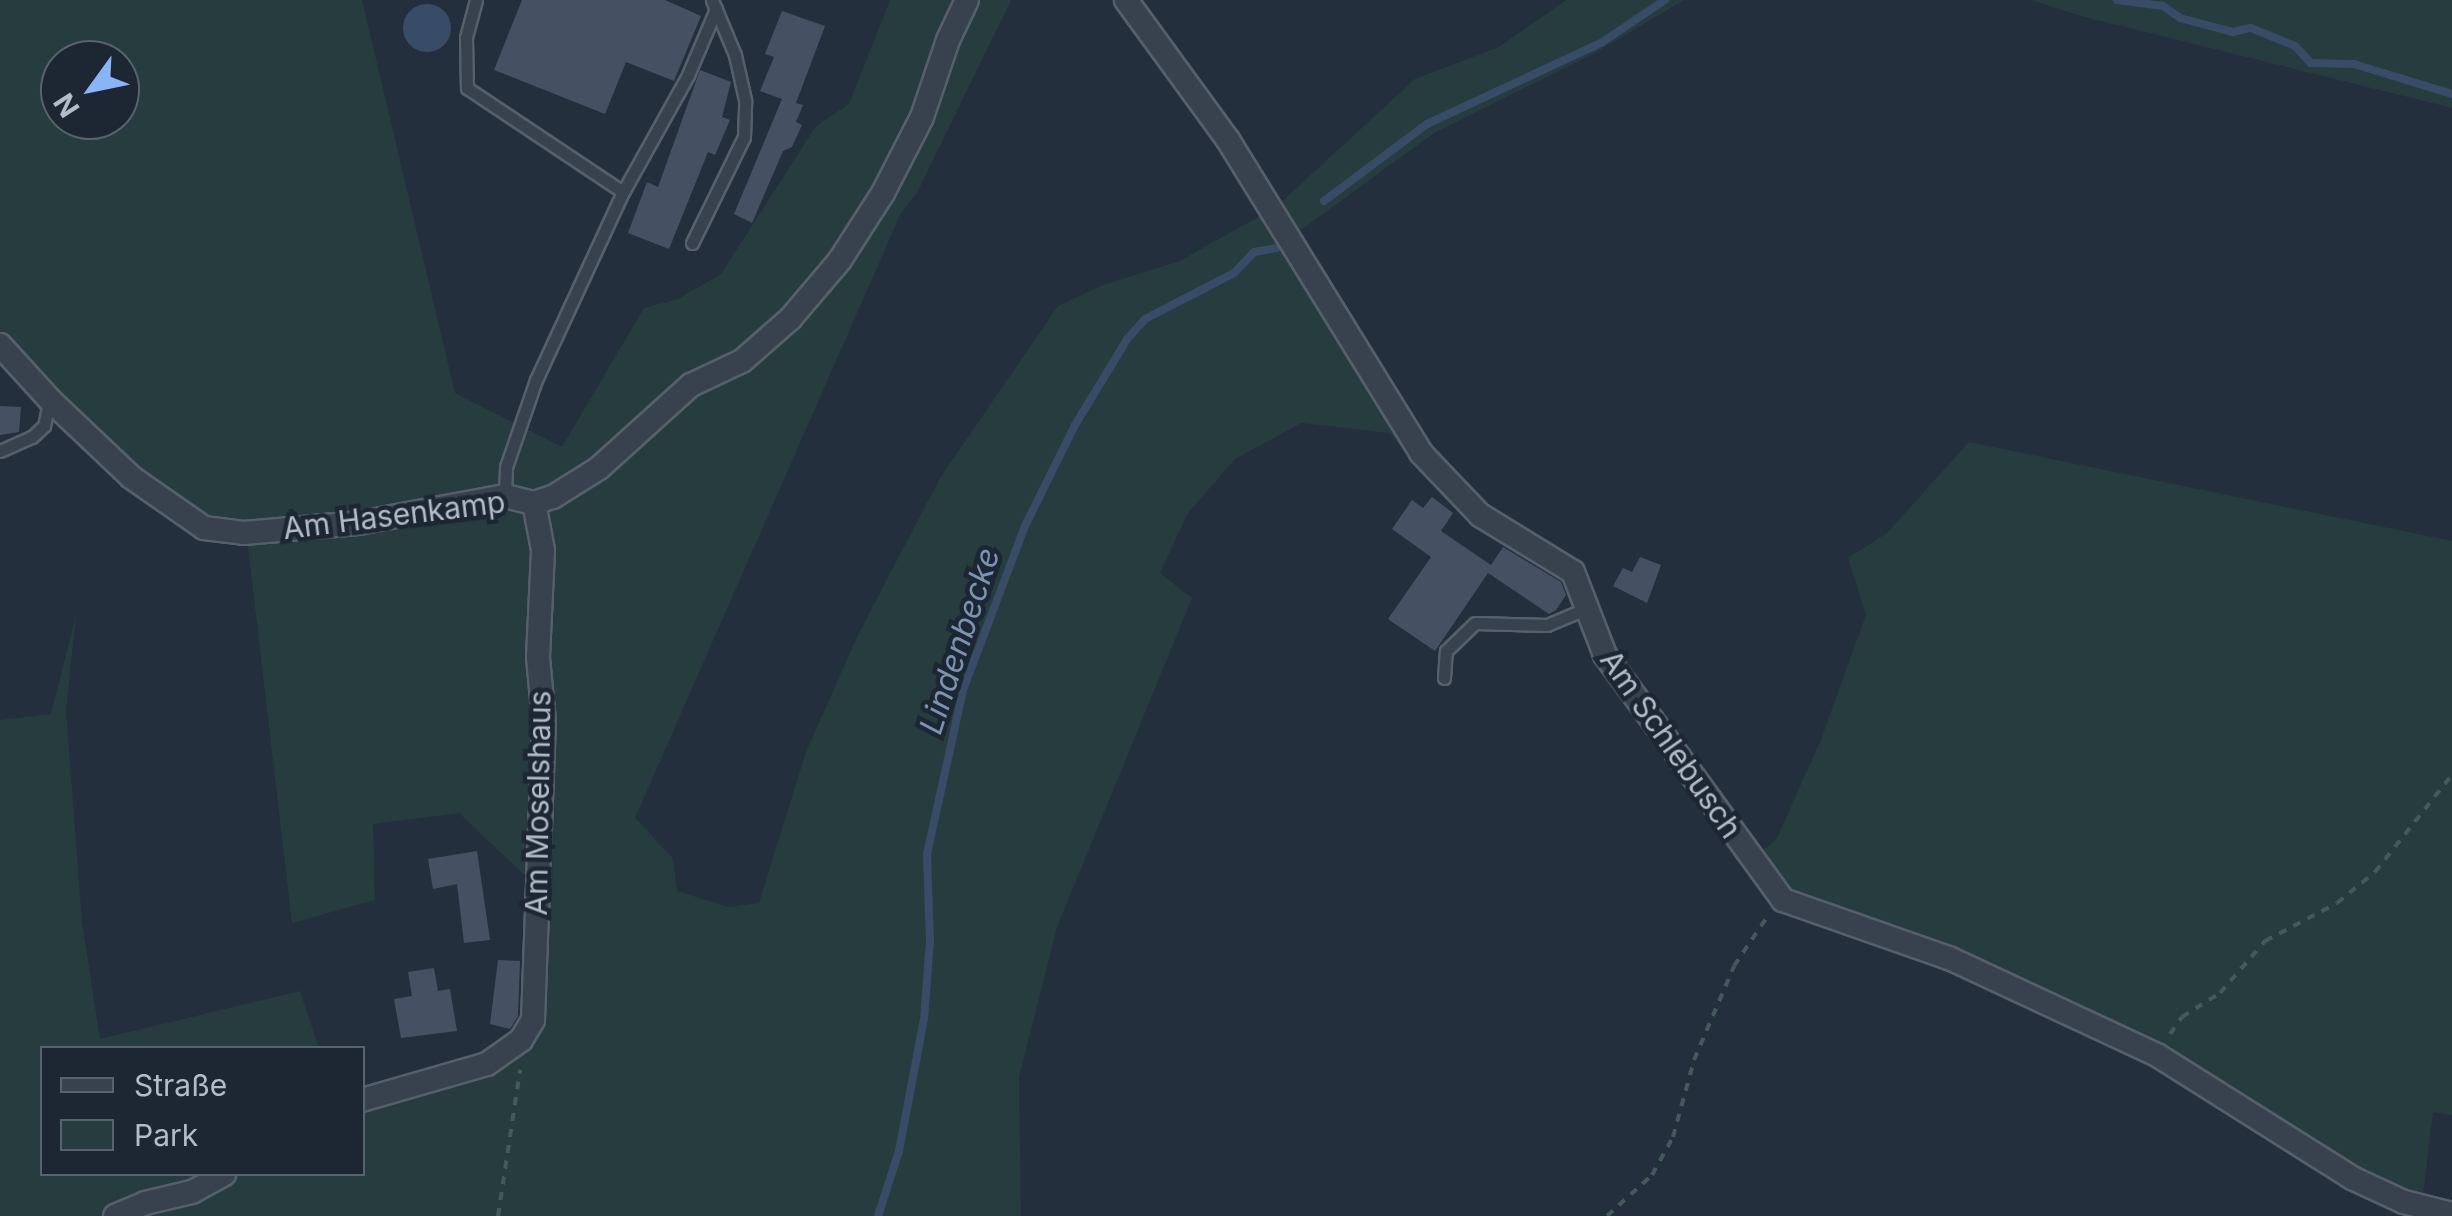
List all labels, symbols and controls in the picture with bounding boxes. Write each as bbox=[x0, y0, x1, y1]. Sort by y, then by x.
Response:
north arrow bbox=[40, 40, 140, 140]
text: N bbox=[46, 87, 87, 123]
street label: Am Hasenkamp bbox=[281, 484, 507, 546]
water label: Lindenbecke bbox=[912, 543, 1008, 739]
street label: Am Schlebusch bbox=[1593, 643, 1749, 845]
street label: Am Moselshaus bbox=[518, 690, 558, 916]
legend bbox=[40, 1046, 365, 1176]
text: Straße bbox=[134, 1067, 227, 1103]
text: Park bbox=[134, 1117, 198, 1153]

